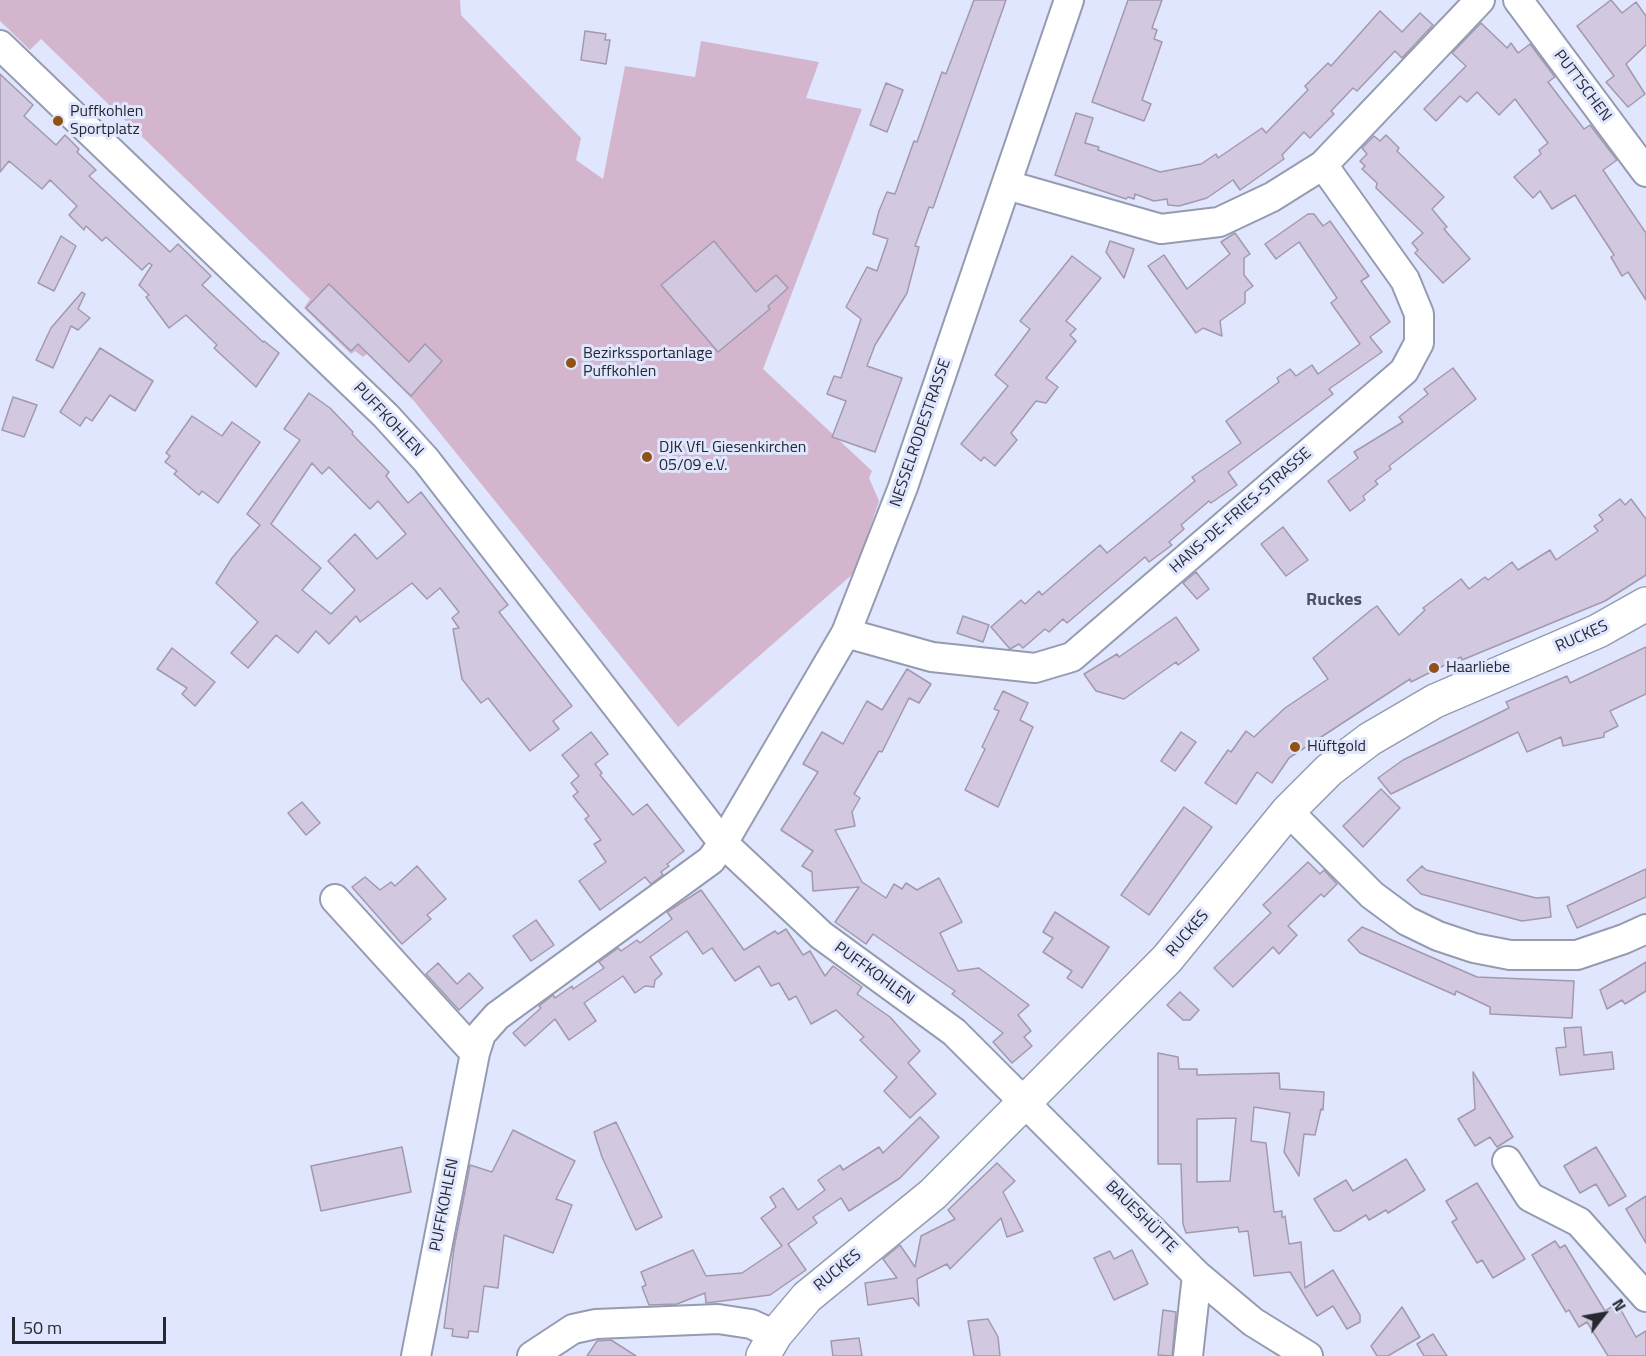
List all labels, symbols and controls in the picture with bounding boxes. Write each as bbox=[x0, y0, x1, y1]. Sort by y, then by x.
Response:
street label: PUTTSCHEN bbox=[1549, 46, 1615, 126]
place label: Puffkohlen Sportplatz bbox=[70, 102, 143, 140]
marker: Puffkohlen Sportplatz bbox=[51, 114, 65, 128]
place label: Bezirkssportanlage Puffkohlen bbox=[583, 344, 712, 382]
marker: Bezirkssportanlage Puffkohlen bbox=[564, 356, 578, 370]
street label: NESSELRODESTRASSE bbox=[887, 356, 955, 510]
street label: PUFFKOHLEN bbox=[349, 379, 427, 461]
place label: DJK VfL Giesenkirchen 05/09 e.V. bbox=[659, 438, 806, 476]
street label: HANS-DE-FRIES-STRASSE bbox=[1166, 444, 1316, 578]
marker: DJK VfL Giesenkirchen 05/09 e.V. bbox=[640, 450, 654, 464]
district label: Ruckes bbox=[1306, 590, 1362, 612]
street label: RUCKES bbox=[1553, 617, 1611, 657]
place label: Haarliebe bbox=[1446, 658, 1510, 678]
marker: Haarliebe bbox=[1427, 661, 1441, 675]
place label: Hüftgold bbox=[1307, 737, 1366, 757]
marker: Hüftgold bbox=[1288, 740, 1302, 754]
street label: RUCKES bbox=[1163, 907, 1213, 961]
street label: PUFFKOHLEN bbox=[830, 939, 918, 1009]
street label: PUFFKOHLEN bbox=[427, 1157, 463, 1253]
street label: BAUESHÜTTE bbox=[1101, 1177, 1181, 1257]
street label: RUCKES bbox=[810, 1246, 866, 1296]
north arrow bbox=[1574, 1284, 1634, 1344]
text: N bbox=[1606, 1294, 1633, 1316]
scale bar bbox=[15, 1305, 170, 1343]
text: 50 m bbox=[23, 1314, 62, 1341]

